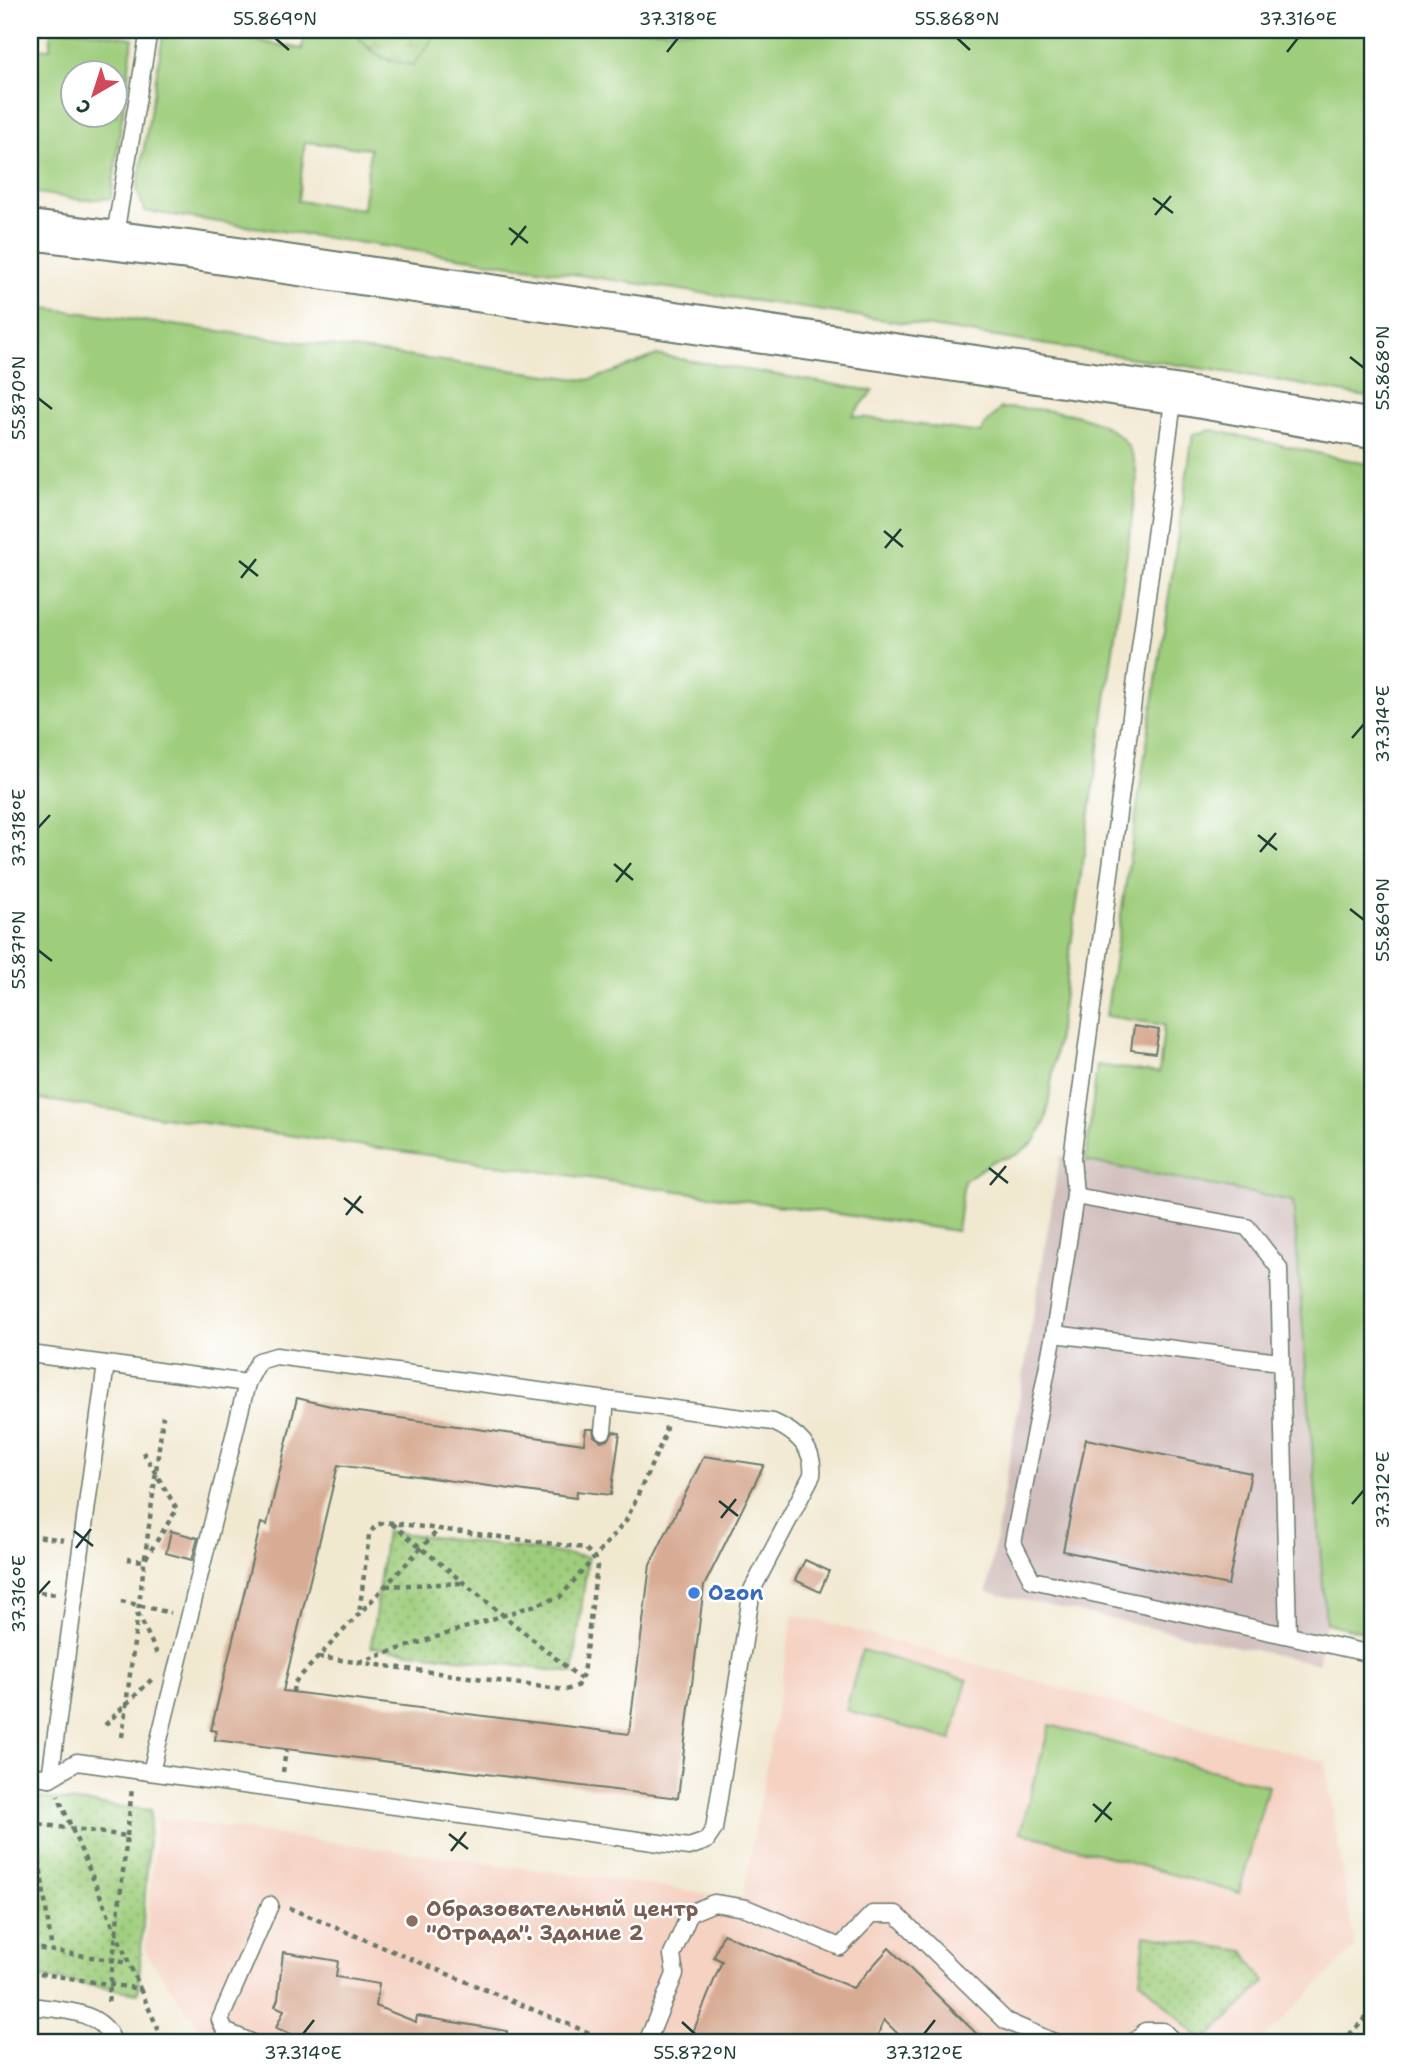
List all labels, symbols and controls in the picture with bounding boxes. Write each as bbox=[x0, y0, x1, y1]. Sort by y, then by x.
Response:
text: 55.869°N bbox=[233, 7, 317, 31]
text: 37.318°E bbox=[639, 7, 717, 31]
text: 55.868°N bbox=[915, 7, 999, 31]
text: 37.316°E bbox=[1259, 7, 1337, 31]
north arrow bbox=[60, 60, 130, 130]
text: С bbox=[71, 93, 96, 120]
text: 55.868°N bbox=[1371, 326, 1395, 410]
text: 55.870°N bbox=[7, 356, 31, 440]
text: 37.314°E bbox=[1371, 685, 1395, 763]
text: 37.318°E bbox=[7, 789, 31, 867]
text: 55.869°N bbox=[1371, 878, 1395, 962]
text: 55.871°N bbox=[7, 911, 31, 989]
text: 37.312°E bbox=[1371, 1451, 1395, 1529]
text: 37.316°E bbox=[7, 1555, 31, 1633]
place label: Ozon bbox=[708, 1579, 763, 1607]
marker: Ozon bbox=[686, 1585, 702, 1601]
place label: Образовательный центр "Отрада". Здание 2 bbox=[426, 1895, 698, 1947]
marker: Образовательный центр "Отрада". Здание 2 bbox=[404, 1913, 420, 1929]
text: 37.314°E bbox=[264, 2041, 342, 2065]
text: 55.872°N bbox=[653, 2041, 737, 2065]
text: 37.312°E bbox=[885, 2041, 963, 2065]

